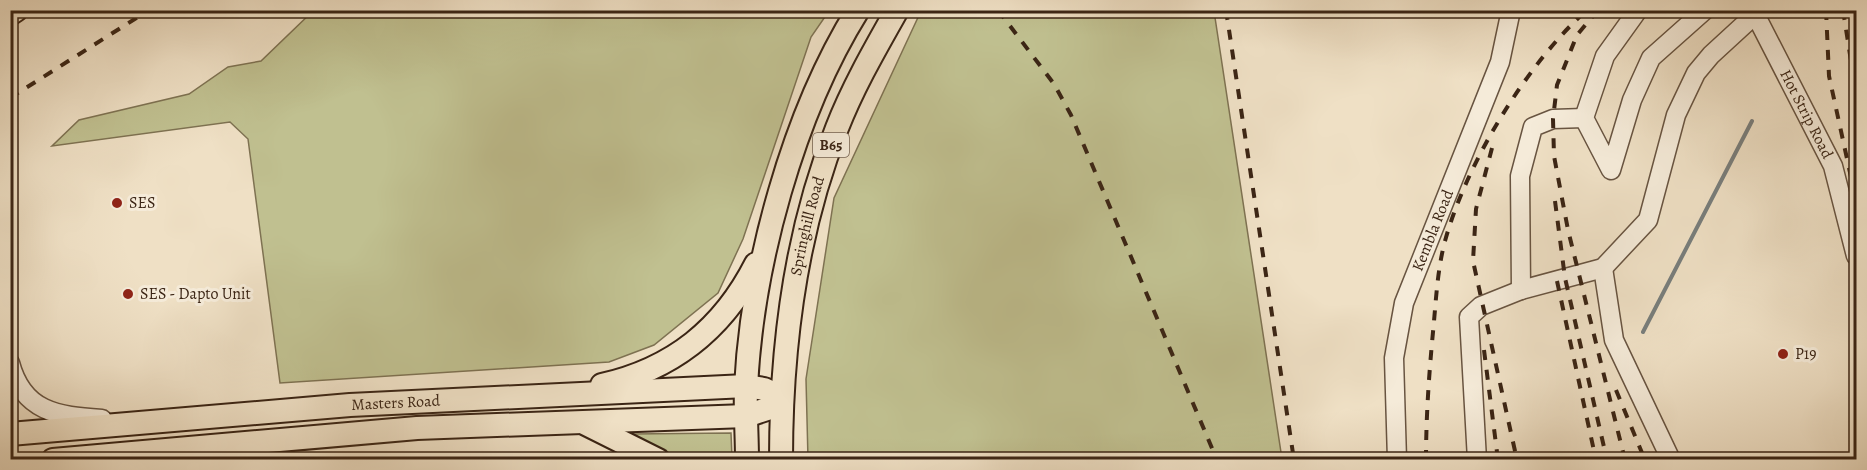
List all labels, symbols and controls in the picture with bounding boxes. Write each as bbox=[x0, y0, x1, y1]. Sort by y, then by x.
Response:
street label: Hot Strip Road bbox=[1774, 66, 1839, 163]
road number: B65 bbox=[813, 133, 849, 157]
street label: Springhill Road bbox=[785, 173, 830, 278]
street label: Kembla Road bbox=[1407, 186, 1459, 275]
place label: SES bbox=[129, 192, 155, 214]
marker: SES bbox=[110, 196, 124, 210]
place label: SES - Dapto Unit bbox=[140, 283, 251, 305]
marker: SES - Dapto Unit bbox=[121, 287, 135, 301]
place label: P19 bbox=[1795, 343, 1817, 365]
marker: P19 bbox=[1776, 347, 1790, 361]
street label: Masters Road bbox=[351, 390, 441, 416]

